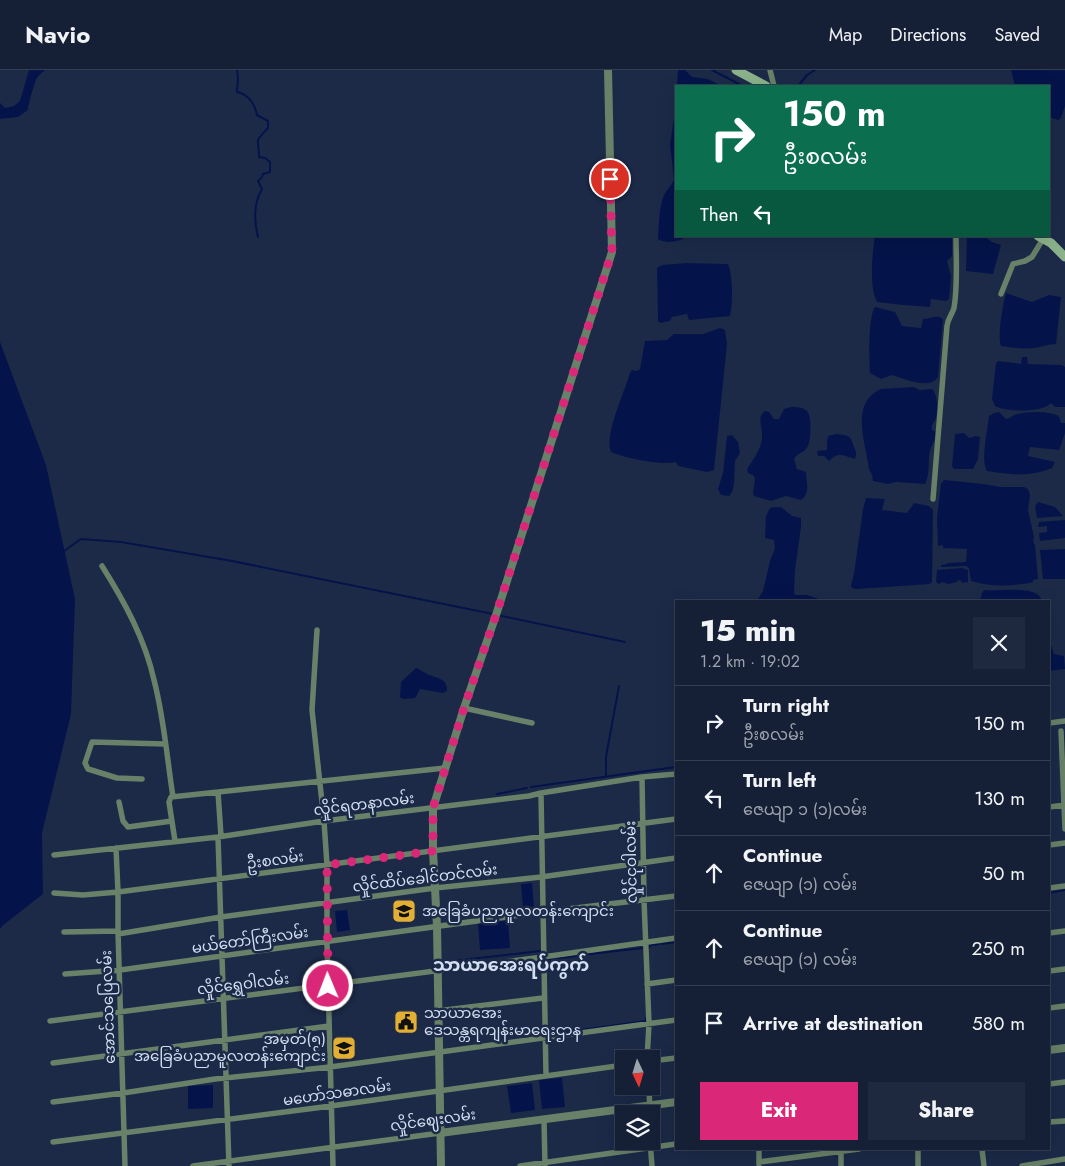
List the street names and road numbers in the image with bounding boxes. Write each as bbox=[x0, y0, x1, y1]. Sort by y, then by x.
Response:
street label: လှိုင်ရတနာလမ်း bbox=[312, 787, 416, 822]
street label: လှိုင်ငုဝါလမ်း bbox=[619, 820, 644, 904]
street label: ဦးစလမ်း bbox=[245, 845, 305, 876]
street label: လှိုင်ထိပ်ခေါင်တင်လမ်း bbox=[351, 858, 499, 899]
street label: မယ်တော်ကြီးလမ်း bbox=[190, 921, 310, 960]
street label: အောင်သပြေလမ်း bbox=[95, 950, 122, 1064]
street label: လှိုင်ရွှေဝါလမ်း bbox=[196, 967, 290, 1002]
street label: မဟော်သဓာလမ်း bbox=[281, 1075, 393, 1111]
street label: လှိုင်ဈေးလမ်း bbox=[389, 1103, 477, 1138]

